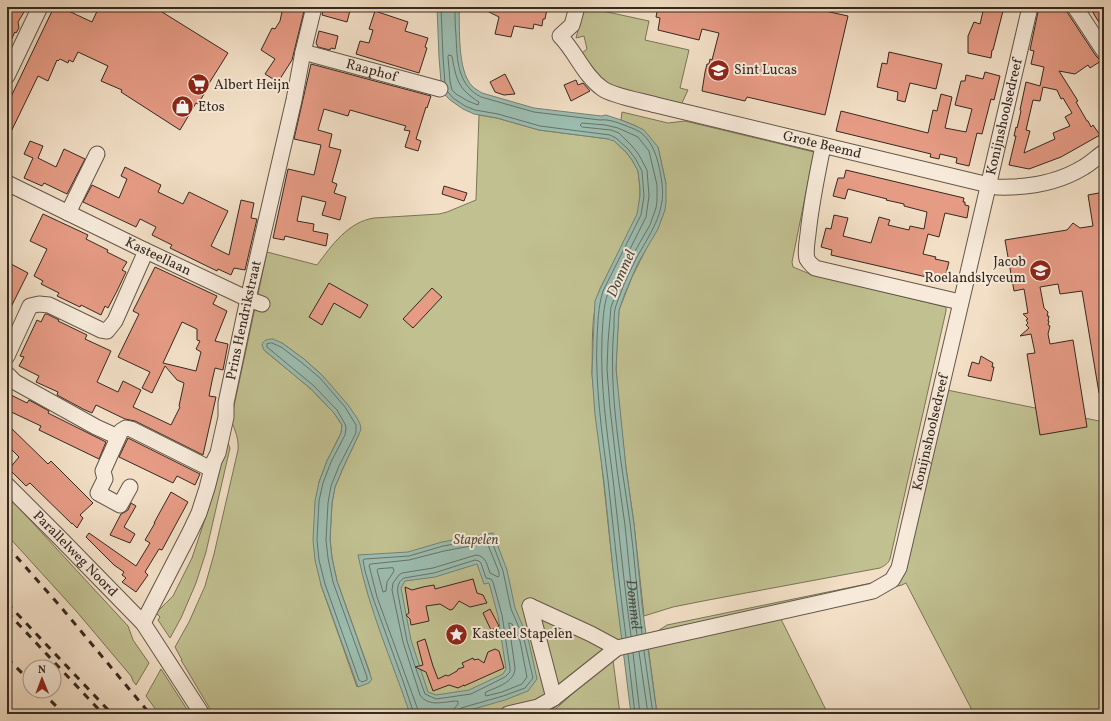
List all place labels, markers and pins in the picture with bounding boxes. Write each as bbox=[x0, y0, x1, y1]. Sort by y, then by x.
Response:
school or university icon: Sint Lucas bbox=[706, 57, 732, 83]
place label: Sint Lucas bbox=[734, 61, 797, 80]
supermarket icon: Albert Heijn bbox=[186, 72, 212, 98]
place label: Albert Heijn bbox=[214, 76, 290, 95]
shop icon: Etos bbox=[169, 94, 195, 120]
place label: Etos bbox=[198, 98, 225, 117]
place label: Jacob Roelandslyceum bbox=[924, 253, 1026, 288]
school or university icon: Jacob Roelandslyceum bbox=[1028, 257, 1054, 283]
place icon: Kasteel Stapelen bbox=[443, 621, 469, 647]
place label: Kasteel Stapelen bbox=[472, 625, 573, 644]

